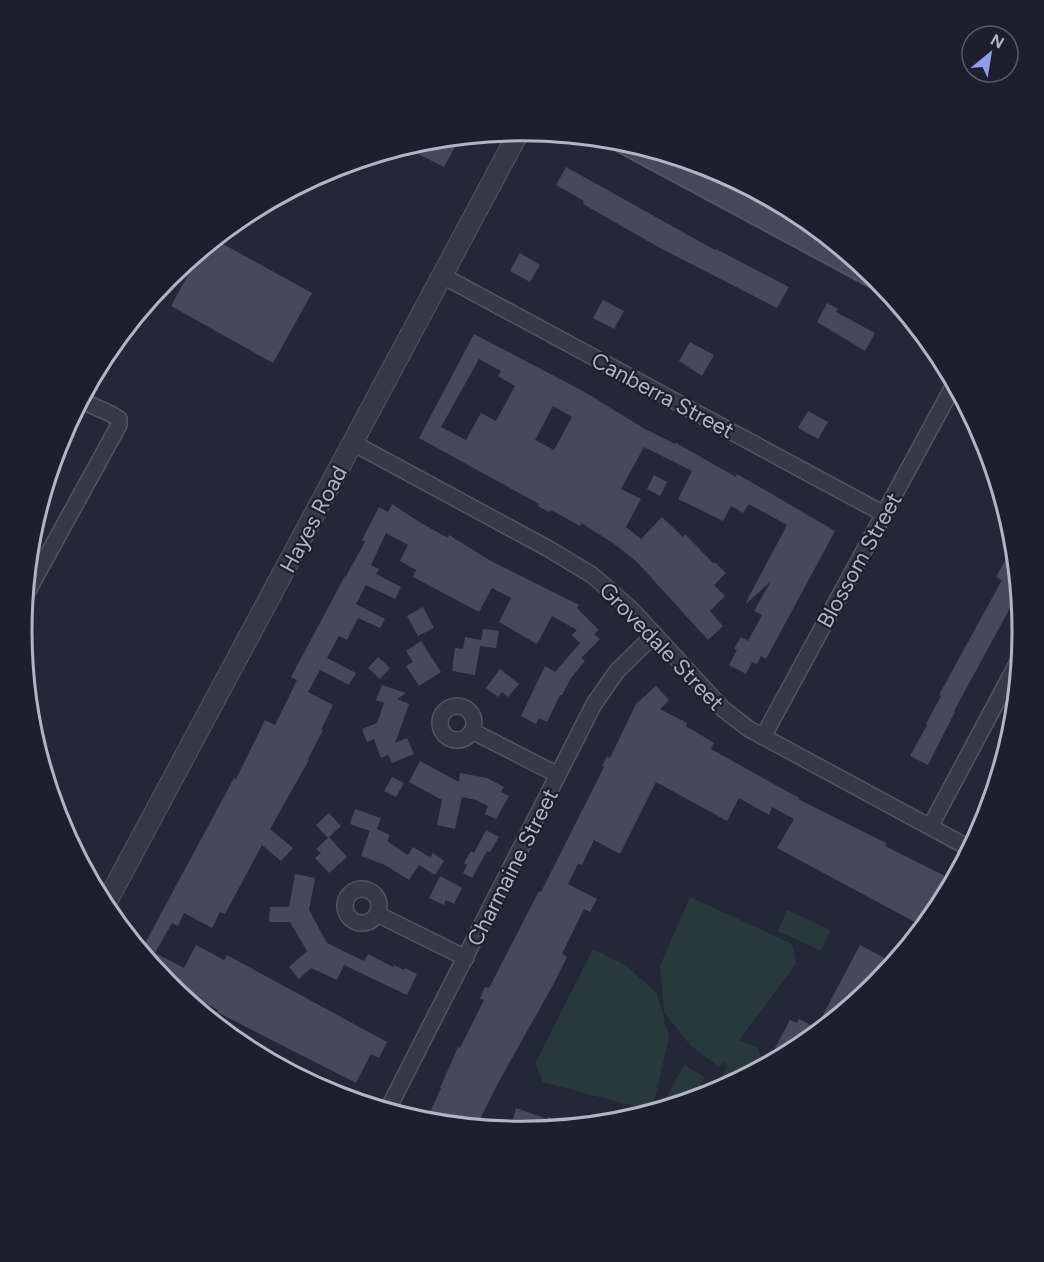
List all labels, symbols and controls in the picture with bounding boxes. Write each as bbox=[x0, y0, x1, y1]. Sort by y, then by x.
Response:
north arrow bbox=[960, 24, 1020, 84]
text: N bbox=[987, 30, 1007, 53]
street label: Canberra Street bbox=[587, 347, 739, 444]
street label: Hayes Road bbox=[274, 461, 353, 577]
street label: Blossom Street bbox=[811, 488, 908, 632]
street label: Grovedale Street bbox=[594, 577, 730, 716]
street label: Charmaine Street bbox=[461, 784, 564, 951]

